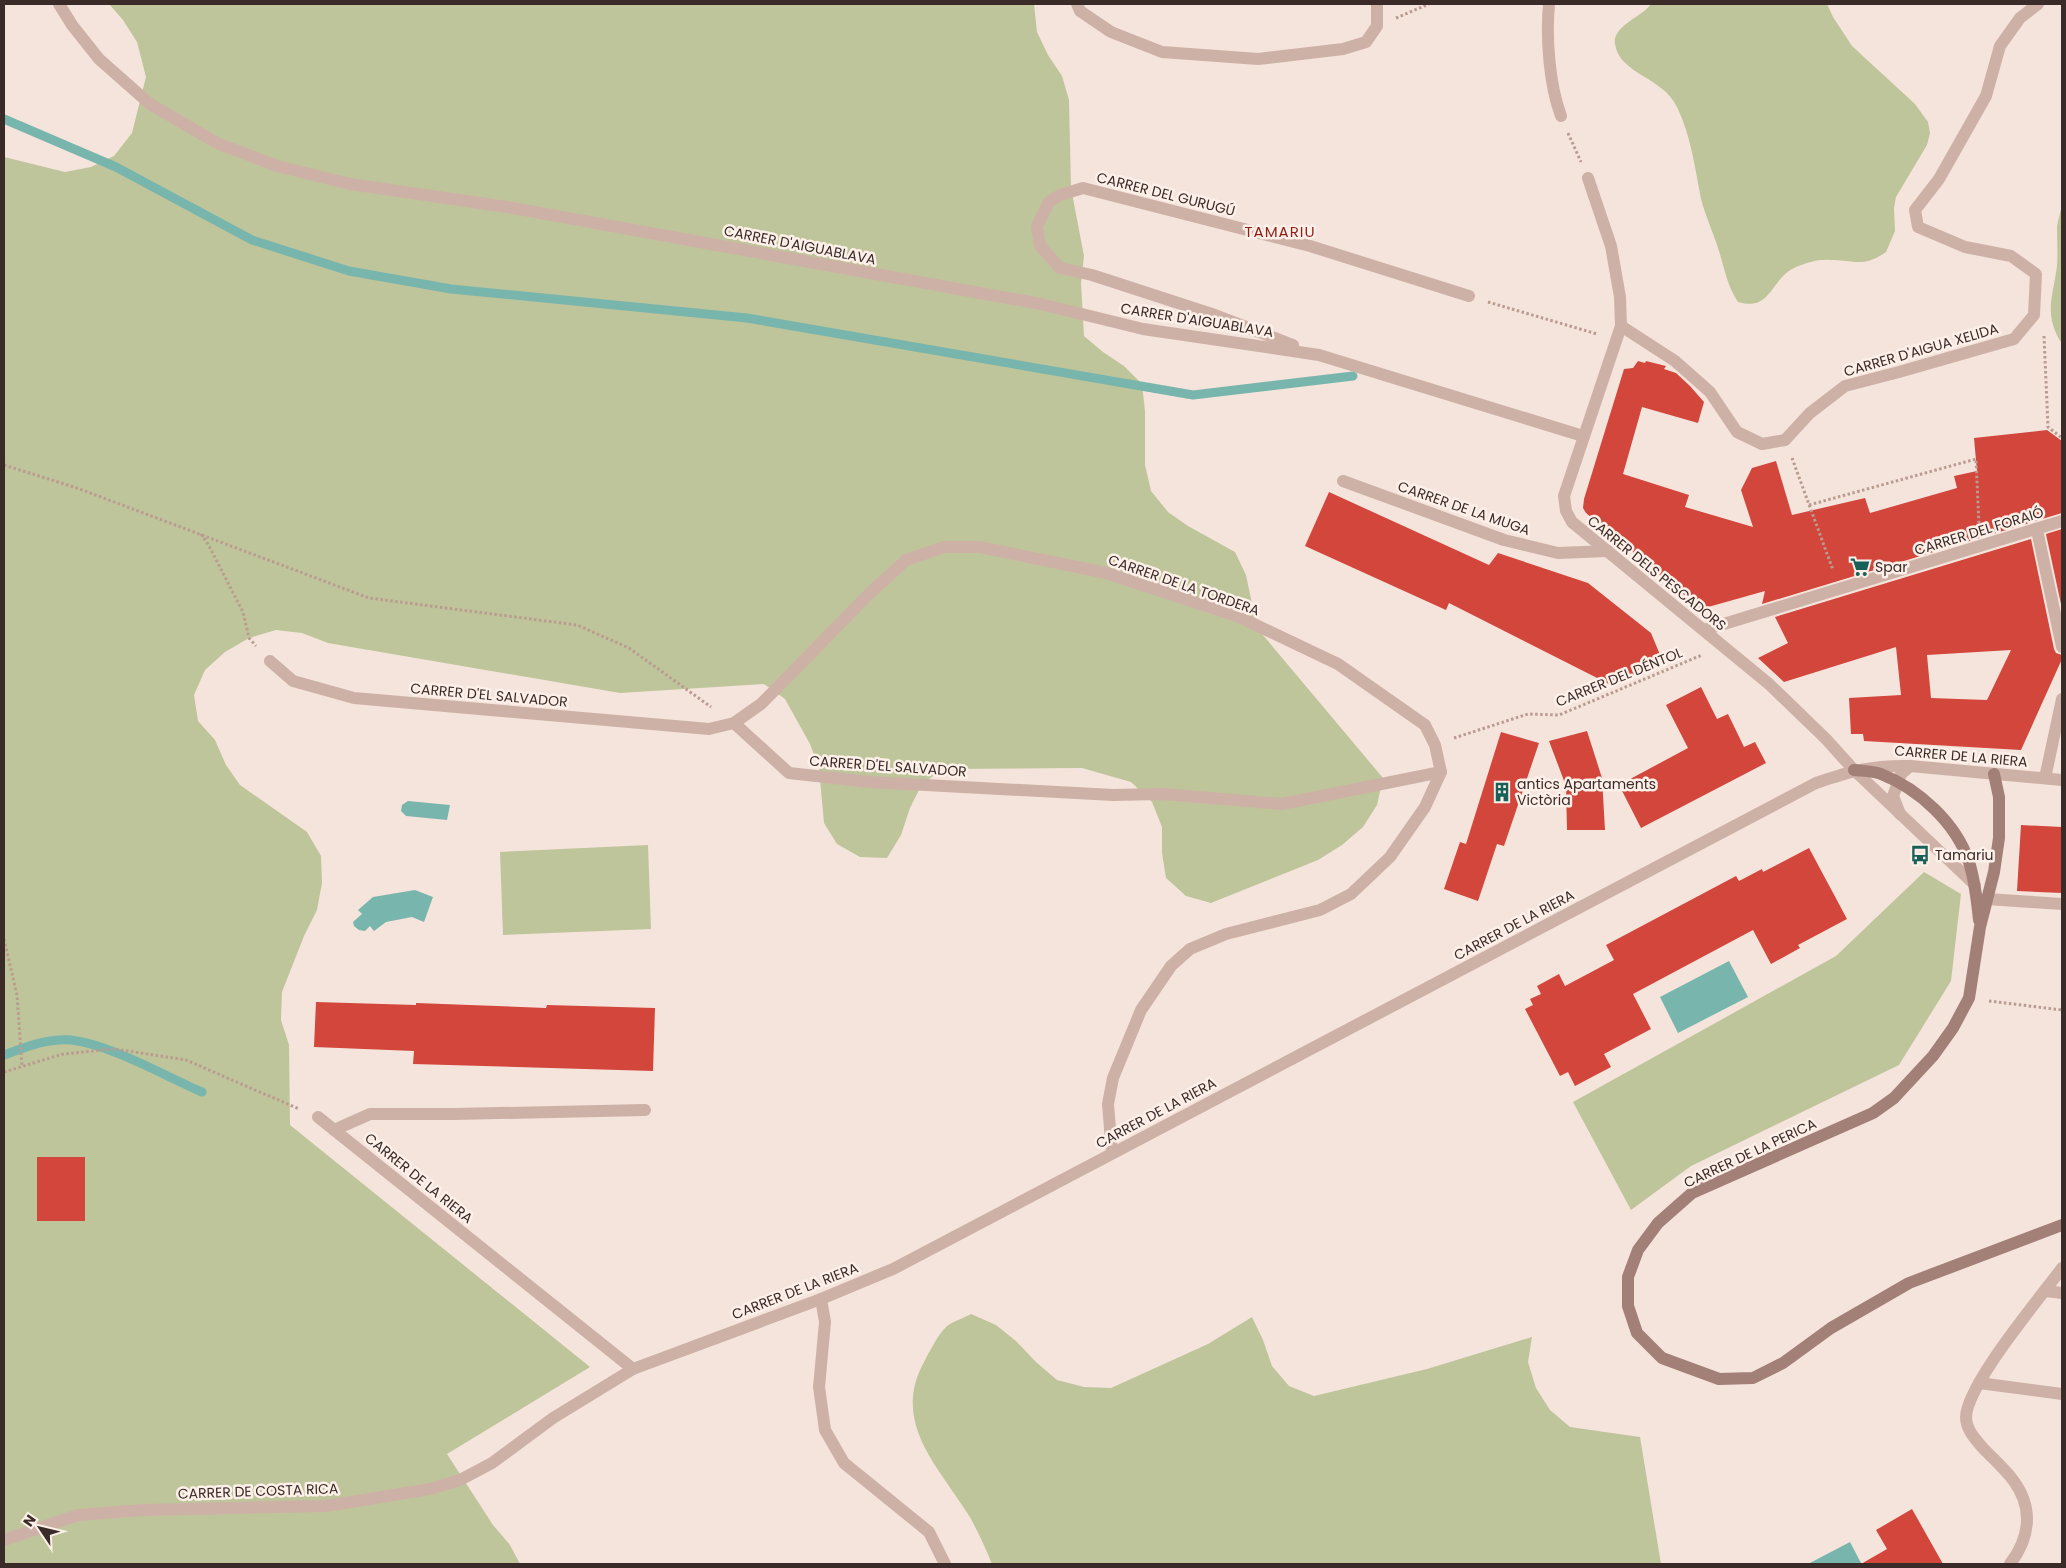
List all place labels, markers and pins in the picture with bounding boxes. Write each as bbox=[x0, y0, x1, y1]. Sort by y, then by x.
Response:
supermarket icon: Spar bbox=[1849, 556, 1871, 578]
place label: Spar bbox=[1875, 557, 1907, 577]
place label: antics Apartaments Victòria bbox=[1517, 774, 1656, 810]
building icon: antics Apartaments Victòria bbox=[1491, 781, 1513, 803]
bus stop icon: Tamariu bbox=[1909, 844, 1931, 866]
place label: Tamariu bbox=[1935, 845, 1994, 865]

